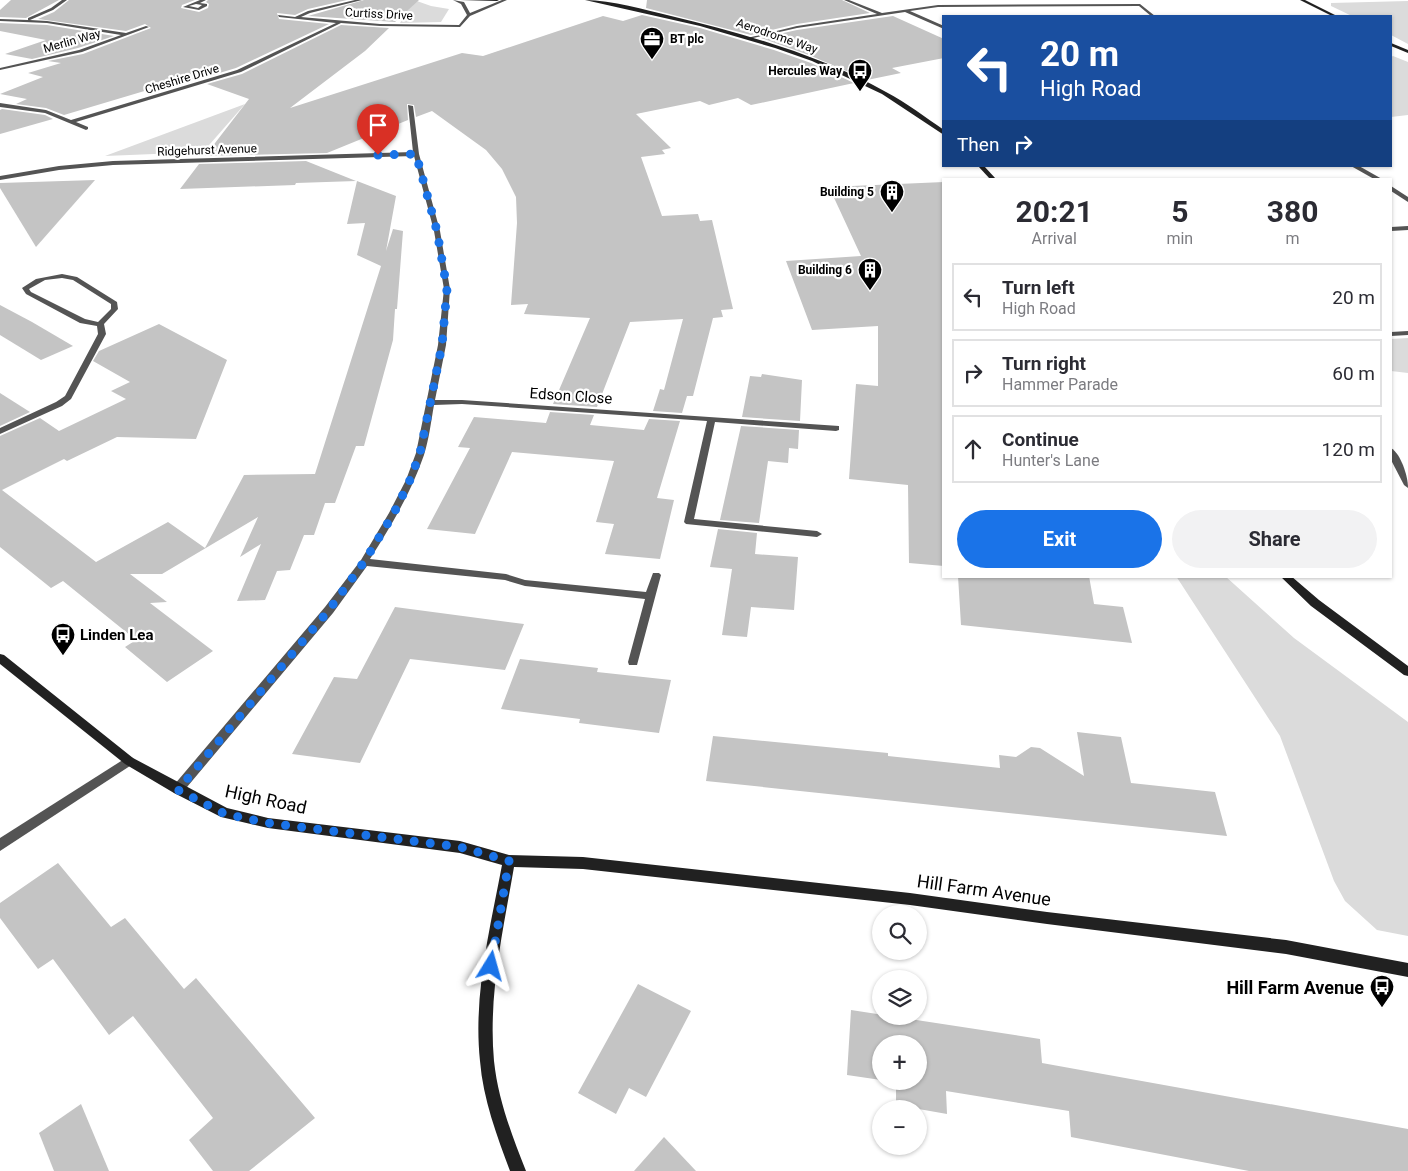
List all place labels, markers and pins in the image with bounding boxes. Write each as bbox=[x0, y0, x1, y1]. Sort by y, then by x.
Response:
office icon: BT plc bbox=[639, 26, 665, 60]
place label: BT plc bbox=[670, 32, 704, 46]
bus stop icon: Hercules Way bbox=[847, 58, 873, 92]
place label: Hercules Way bbox=[768, 64, 843, 78]
pin bbox=[357, 104, 399, 155]
building icon: Building 5 bbox=[879, 179, 905, 213]
place label: Building 5 bbox=[820, 185, 874, 199]
building icon: Building 6 bbox=[857, 257, 883, 291]
place label: Building 6 bbox=[798, 263, 852, 277]
bus stop icon: Linden Lea bbox=[50, 622, 76, 656]
place label: Linden Lea bbox=[80, 626, 153, 644]
bus stop icon: Hill Farm Avenue bbox=[1369, 974, 1395, 1008]
place label: Hill Farm Avenue bbox=[1226, 977, 1364, 998]

